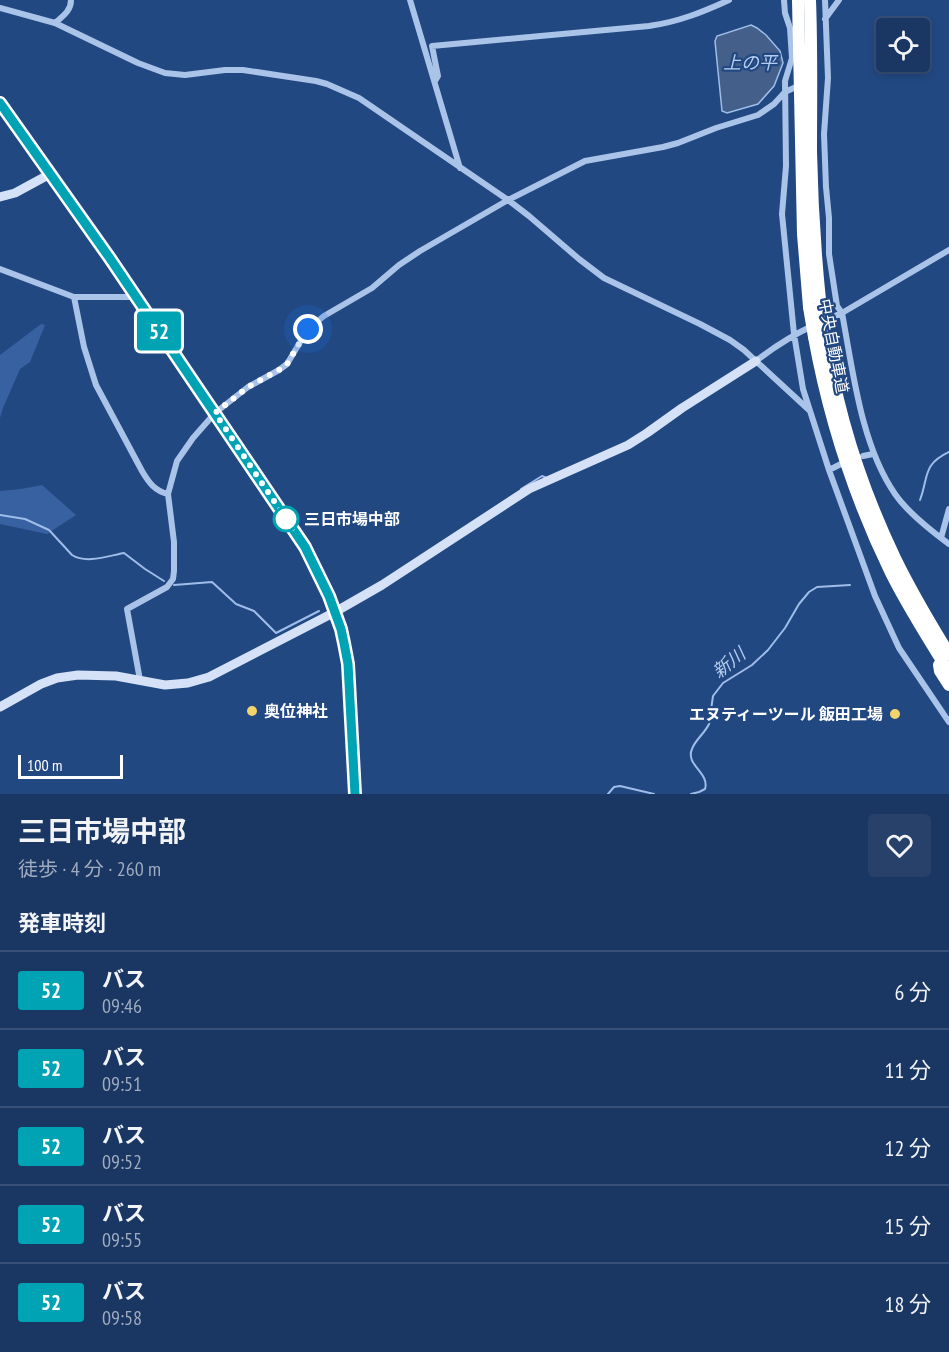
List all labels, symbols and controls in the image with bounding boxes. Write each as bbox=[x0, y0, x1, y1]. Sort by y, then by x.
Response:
map controls bbox=[876, 18, 930, 72]
button: locate bbox=[876, 18, 930, 72]
water label: 上の平 bbox=[723, 51, 779, 74]
street label: 中央自動車道 bbox=[815, 297, 853, 395]
line badge: 52 bbox=[132, 312, 186, 350]
your location bbox=[293, 314, 323, 344]
text: 52 bbox=[149, 318, 169, 345]
marker: 三日市場中部 bbox=[273, 506, 299, 532]
place label: 三日市場中部 bbox=[304, 509, 400, 529]
water label: 新川 bbox=[707, 641, 751, 683]
place label: 奥位神社 bbox=[264, 701, 328, 721]
marker: 奥位神社 bbox=[245, 704, 259, 718]
place label: エヌティーツール 飯田工場 bbox=[689, 704, 883, 724]
marker: エヌティーツール 飯田工場 bbox=[888, 707, 902, 721]
scale bar bbox=[18, 752, 123, 780]
text: 100 m bbox=[27, 755, 62, 775]
text: 三日市場中部 bbox=[18, 812, 186, 849]
button: heart bbox=[868, 814, 931, 877]
text: 徒歩 · 4 分 · 260 m bbox=[18, 856, 161, 882]
text: 発車時刻 bbox=[18, 909, 106, 937]
text: バス bbox=[102, 965, 146, 993]
text: 52 bbox=[41, 977, 61, 1004]
text: 6 分 bbox=[894, 978, 931, 1006]
text: 09:46 bbox=[102, 993, 142, 1019]
text: バス bbox=[102, 1043, 146, 1071]
text: 52 bbox=[41, 1055, 61, 1082]
text: 11 分 bbox=[885, 1056, 931, 1084]
text: 09:51 bbox=[102, 1071, 142, 1097]
text: バス bbox=[102, 1121, 146, 1149]
text: 52 bbox=[41, 1133, 61, 1160]
text: 12 分 bbox=[885, 1134, 931, 1162]
text: 09:52 bbox=[102, 1149, 142, 1175]
text: バス bbox=[102, 1199, 146, 1227]
text: 52 bbox=[41, 1211, 61, 1238]
text: 15 分 bbox=[885, 1212, 931, 1240]
text: 09:55 bbox=[102, 1227, 142, 1253]
text: バス bbox=[102, 1277, 146, 1305]
text: 52 bbox=[41, 1289, 61, 1316]
text: 18 分 bbox=[885, 1290, 931, 1318]
text: 09:58 bbox=[102, 1305, 142, 1331]

